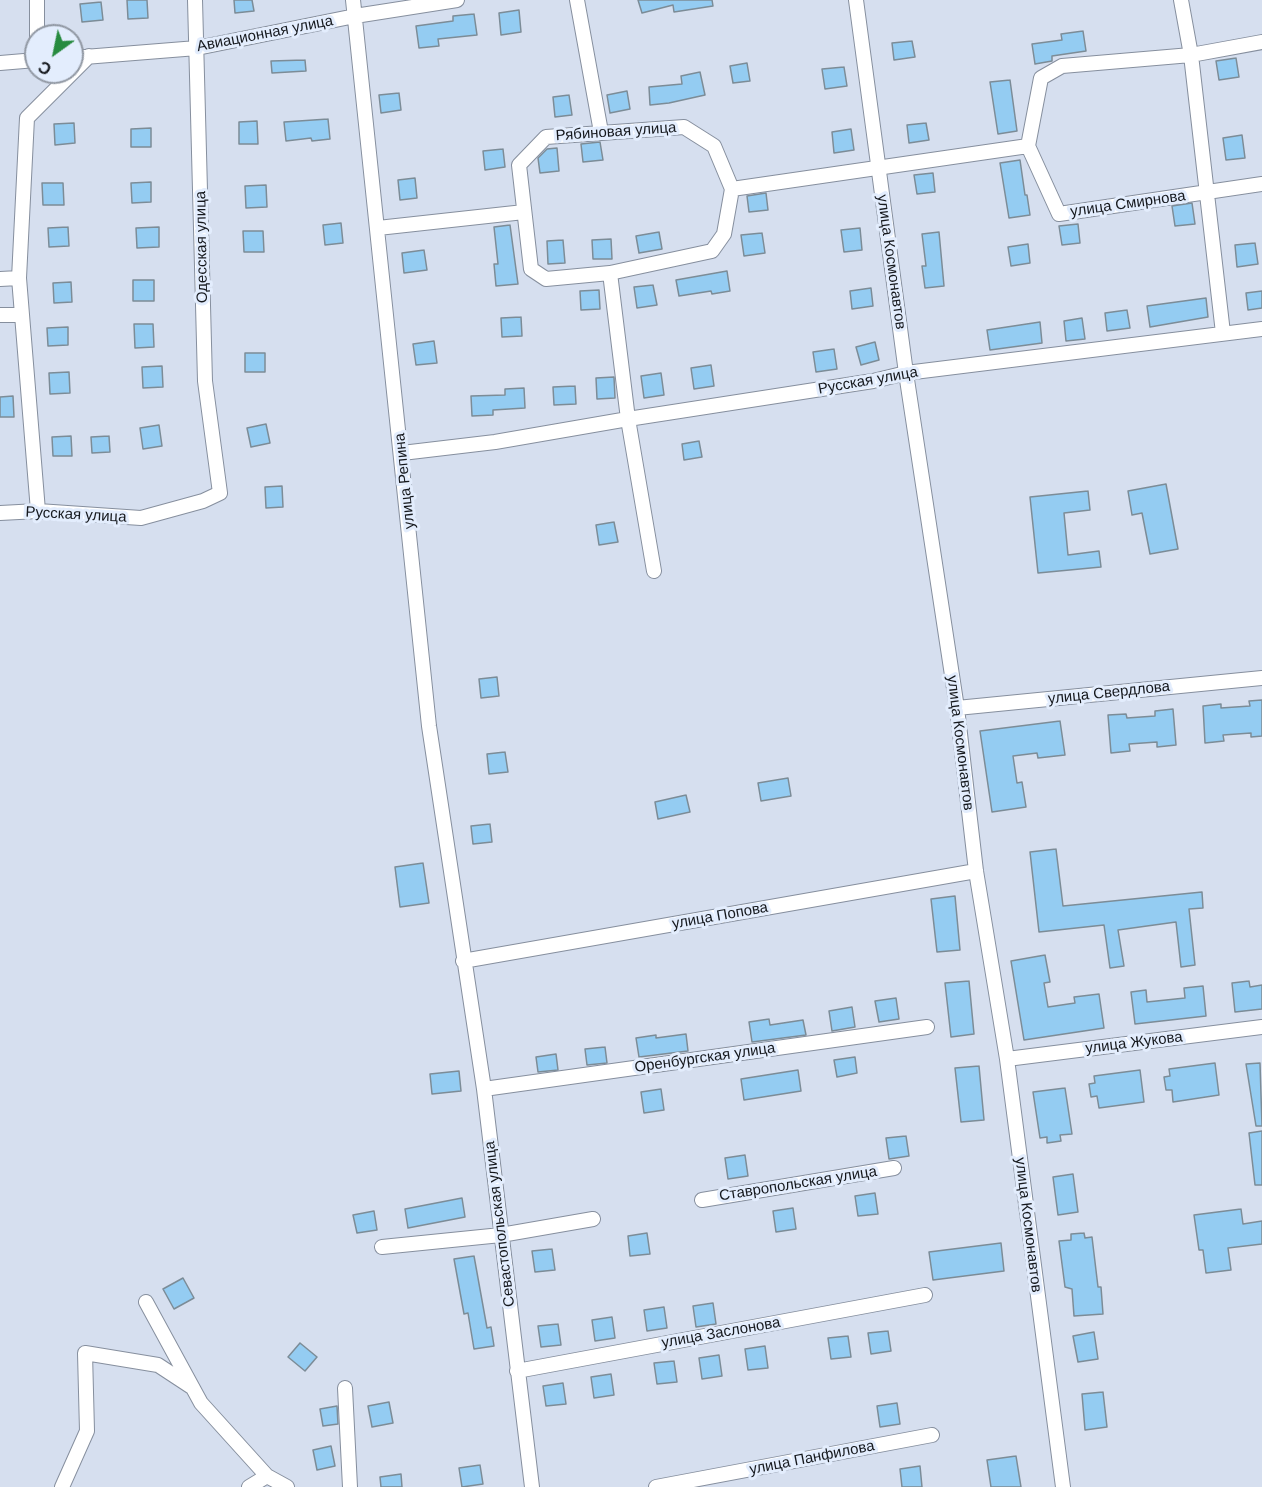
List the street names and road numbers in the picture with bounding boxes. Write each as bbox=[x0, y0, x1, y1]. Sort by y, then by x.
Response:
street label: Авиационная улица bbox=[195, 12, 335, 56]
street label: Рябиновая улица bbox=[555, 119, 677, 145]
street label: улица Смирнова bbox=[1069, 187, 1187, 221]
street label: Одесская улица bbox=[192, 191, 212, 303]
street label: улица Космонавтов bbox=[873, 193, 909, 331]
street label: Русская улица bbox=[817, 363, 919, 399]
street label: улица Репина bbox=[391, 432, 419, 530]
street label: Русская улица bbox=[25, 503, 127, 527]
street label: улица Космонавтов bbox=[943, 674, 977, 812]
street label: улица Свердлова bbox=[1047, 678, 1171, 708]
street label: улица Попова bbox=[671, 899, 769, 933]
street label: улица Жукова bbox=[1084, 1028, 1184, 1058]
street label: Оренбургская улица bbox=[633, 1039, 777, 1077]
street label: Севастопольская улица bbox=[481, 1140, 519, 1308]
street label: улица Космонавтов bbox=[1011, 1156, 1045, 1294]
street label: Ставропольская улица bbox=[718, 1163, 878, 1205]
street label: улица Заслонова bbox=[660, 1314, 782, 1352]
street label: улица Панфилова bbox=[748, 1437, 876, 1479]

